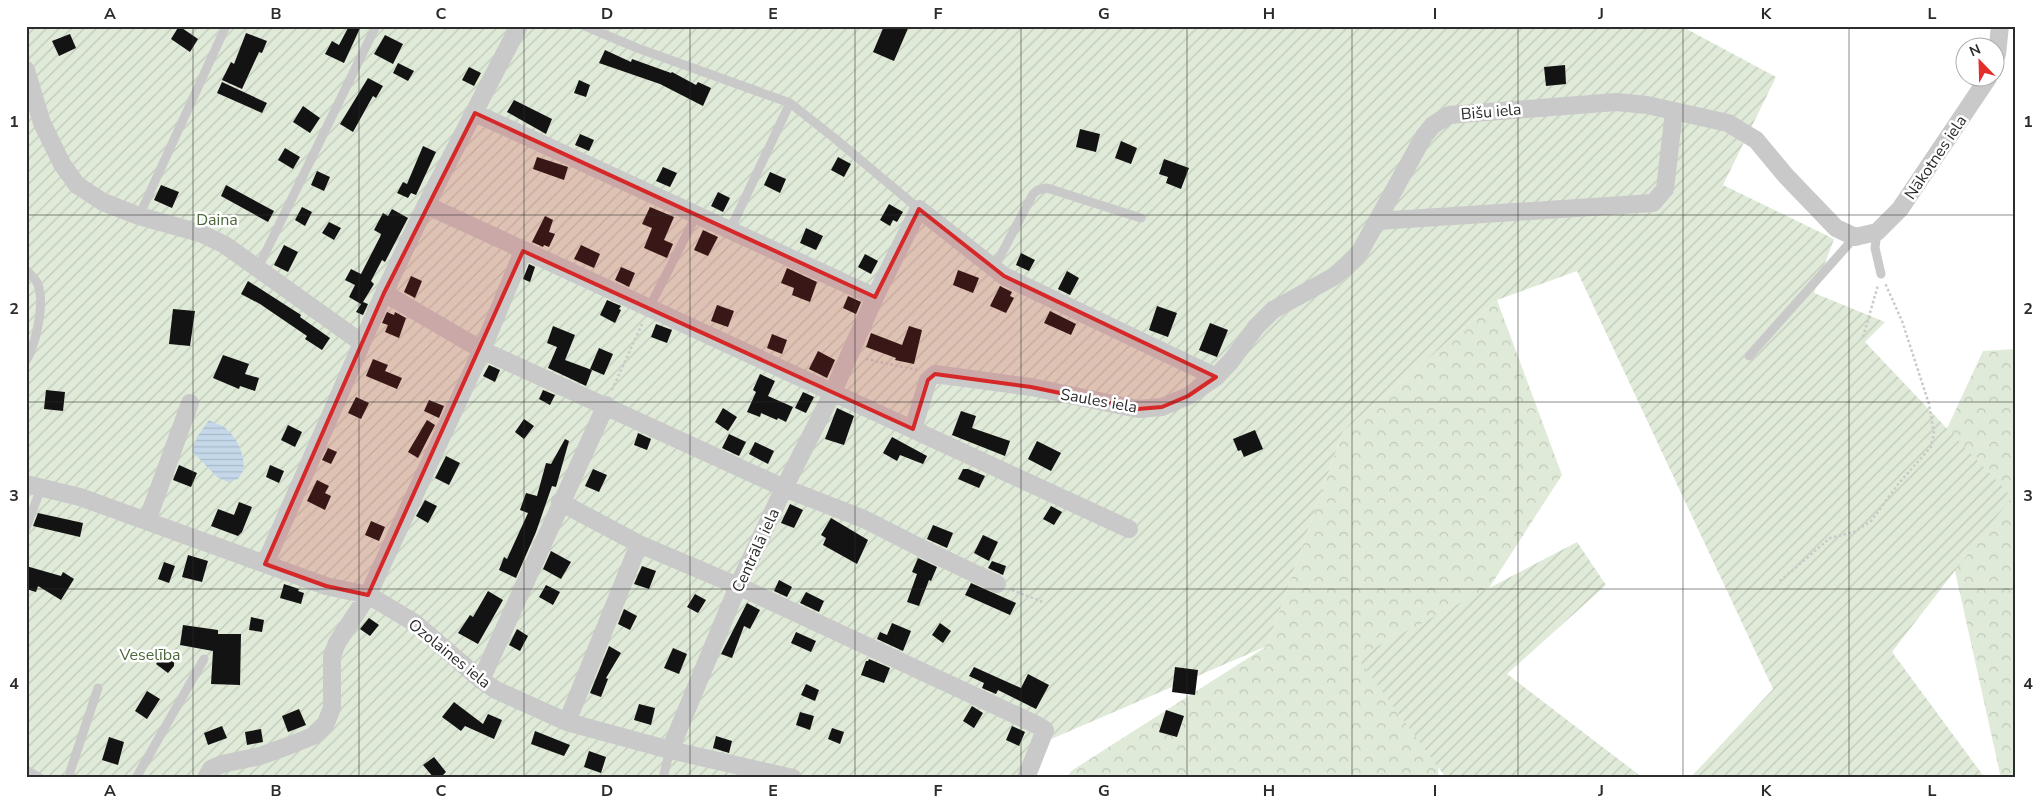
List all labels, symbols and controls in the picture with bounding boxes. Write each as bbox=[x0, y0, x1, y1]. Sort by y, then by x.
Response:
text: A bbox=[104, 3, 116, 25]
text: B bbox=[270, 3, 282, 25]
text: C bbox=[436, 3, 447, 25]
text: D bbox=[601, 3, 613, 25]
text: E bbox=[768, 3, 778, 25]
text: F bbox=[934, 3, 943, 25]
text: G bbox=[1098, 3, 1110, 25]
text: H bbox=[1263, 3, 1275, 25]
text: I bbox=[1433, 3, 1437, 25]
text: J bbox=[1597, 3, 1604, 25]
text: K bbox=[1761, 3, 1773, 25]
text: L bbox=[1928, 3, 1937, 25]
north arrow bbox=[1954, 38, 2004, 88]
text: N bbox=[1967, 40, 1984, 61]
street label: Bišu iela bbox=[1460, 98, 1522, 126]
text: 1 bbox=[9, 111, 19, 133]
street label: Nākotnes iela bbox=[1899, 111, 1972, 204]
text: 1 bbox=[2023, 111, 2033, 133]
park label: Daina bbox=[196, 209, 238, 231]
text: 2 bbox=[9, 298, 19, 320]
text: 2 bbox=[2023, 298, 2033, 320]
street label: Saules iela bbox=[1059, 383, 1139, 419]
text: 3 bbox=[9, 485, 19, 507]
text: 3 bbox=[2023, 485, 2033, 507]
street label: Centrālā iela bbox=[727, 505, 785, 596]
street label: Ozolaines iela bbox=[404, 614, 495, 694]
park label: Veselība bbox=[118, 644, 181, 666]
text: 4 bbox=[9, 673, 19, 695]
text: 4 bbox=[2023, 673, 2033, 695]
text: A bbox=[104, 780, 116, 802]
text: B bbox=[270, 780, 282, 802]
text: C bbox=[436, 780, 447, 802]
text: D bbox=[601, 780, 613, 802]
text: E bbox=[768, 780, 778, 802]
text: F bbox=[934, 780, 943, 802]
text: G bbox=[1098, 780, 1110, 802]
text: H bbox=[1263, 780, 1275, 802]
text: I bbox=[1433, 780, 1437, 802]
text: J bbox=[1597, 780, 1604, 802]
text: K bbox=[1761, 780, 1773, 802]
text: L bbox=[1928, 780, 1937, 802]

